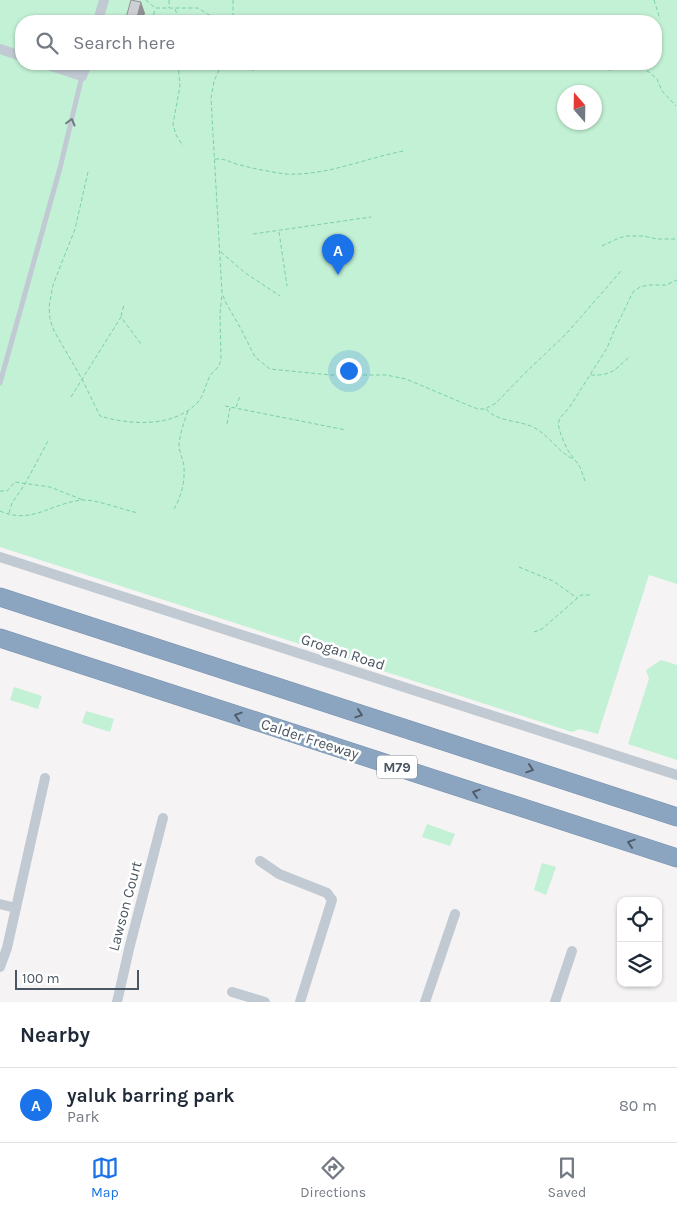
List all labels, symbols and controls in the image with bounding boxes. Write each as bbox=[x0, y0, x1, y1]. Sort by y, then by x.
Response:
search box bbox=[15, 15, 662, 70]
icon: search bbox=[33, 29, 61, 57]
text: Search here bbox=[73, 32, 175, 54]
north arrow bbox=[557, 85, 602, 130]
one-way arrow bbox=[66, 119, 76, 127]
pin: A bbox=[322, 234, 354, 275]
your location bbox=[336, 358, 362, 384]
street label: Grogan Road bbox=[299, 630, 387, 674]
one-way arrow bbox=[354, 708, 363, 718]
one-way arrow bbox=[235, 711, 243, 721]
street label: Calder Freeway bbox=[259, 715, 361, 763]
road number: M79 bbox=[377, 756, 417, 779]
one-way arrow bbox=[526, 763, 534, 773]
one-way arrow bbox=[472, 789, 481, 799]
one-way arrow bbox=[627, 839, 635, 849]
street label: Lawson Court bbox=[104, 859, 146, 953]
map controls bbox=[617, 897, 662, 987]
button: locate bbox=[617, 897, 662, 942]
button: layers bbox=[617, 942, 662, 987]
scale bar bbox=[15, 967, 139, 990]
text: 100 m bbox=[22, 970, 60, 987]
text: Nearby bbox=[20, 1023, 90, 1047]
text: yaluk barring park bbox=[67, 1085, 234, 1107]
text: A bbox=[31, 1096, 41, 1115]
text: 80 m bbox=[619, 1096, 657, 1115]
text: Park bbox=[67, 1107, 99, 1126]
tab: Map bbox=[91, 1154, 119, 1201]
tab: Directions bbox=[300, 1154, 366, 1201]
tab: Saved bbox=[548, 1154, 586, 1201]

